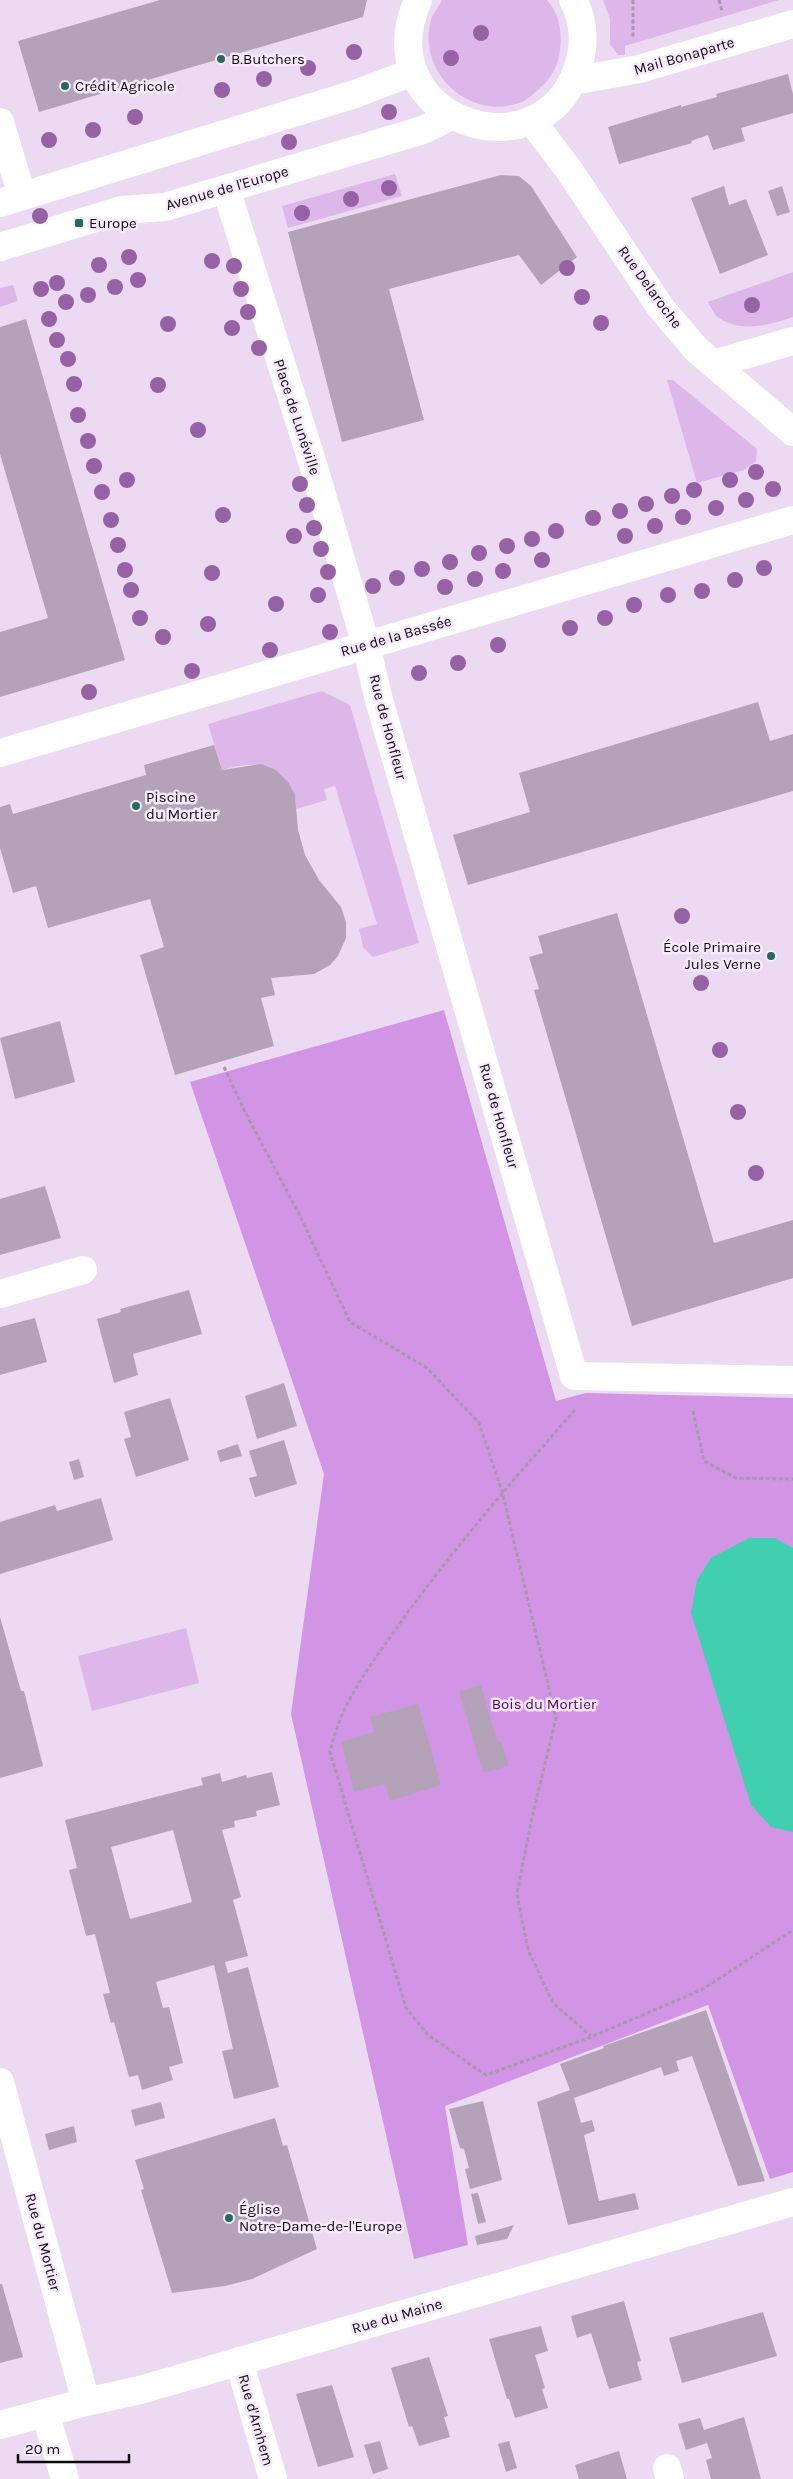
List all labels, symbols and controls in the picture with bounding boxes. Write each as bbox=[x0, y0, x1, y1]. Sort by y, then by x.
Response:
street label: Mail Bonaparte bbox=[632, 33, 736, 79]
place label: B.Butchers bbox=[231, 50, 305, 68]
marker: B.Butchers bbox=[215, 53, 227, 65]
place label: Crédit Agricole bbox=[75, 77, 175, 95]
marker: Crédit Agricole bbox=[59, 80, 71, 92]
street label: Avenue de l'Europe bbox=[164, 162, 290, 214]
place label: Europe bbox=[89, 214, 137, 232]
marker: Europe bbox=[73, 217, 85, 229]
street label: Rue Delaroche bbox=[614, 242, 686, 332]
street label: Place de Lunéville bbox=[270, 357, 324, 477]
street label: Rue de la Bassée bbox=[339, 612, 453, 660]
street label: Rue de Honfleur bbox=[365, 672, 411, 782]
place label: Piscine du Mortier bbox=[146, 788, 218, 823]
marker: Piscine du Mortier bbox=[130, 800, 142, 812]
place label: École Primaire Jules Verne bbox=[663, 938, 761, 973]
marker: École Primaire Jules Verne bbox=[765, 950, 777, 962]
street label: Rue de Honfleur bbox=[475, 1061, 523, 1171]
park label: Bois du Mortier bbox=[492, 1695, 597, 1713]
street label: Rue du Mortier bbox=[21, 2191, 65, 2293]
place label: Église Notre-Dame-de-l'Europe bbox=[239, 2200, 402, 2235]
marker: Église Notre-Dame-de-l'Europe bbox=[223, 2212, 235, 2224]
street label: Rue du Maine bbox=[350, 2294, 444, 2338]
street label: Rue d'Arnhem bbox=[234, 2372, 278, 2468]
scale bar bbox=[18, 2432, 129, 2464]
text: 20 m bbox=[25, 2440, 60, 2458]

